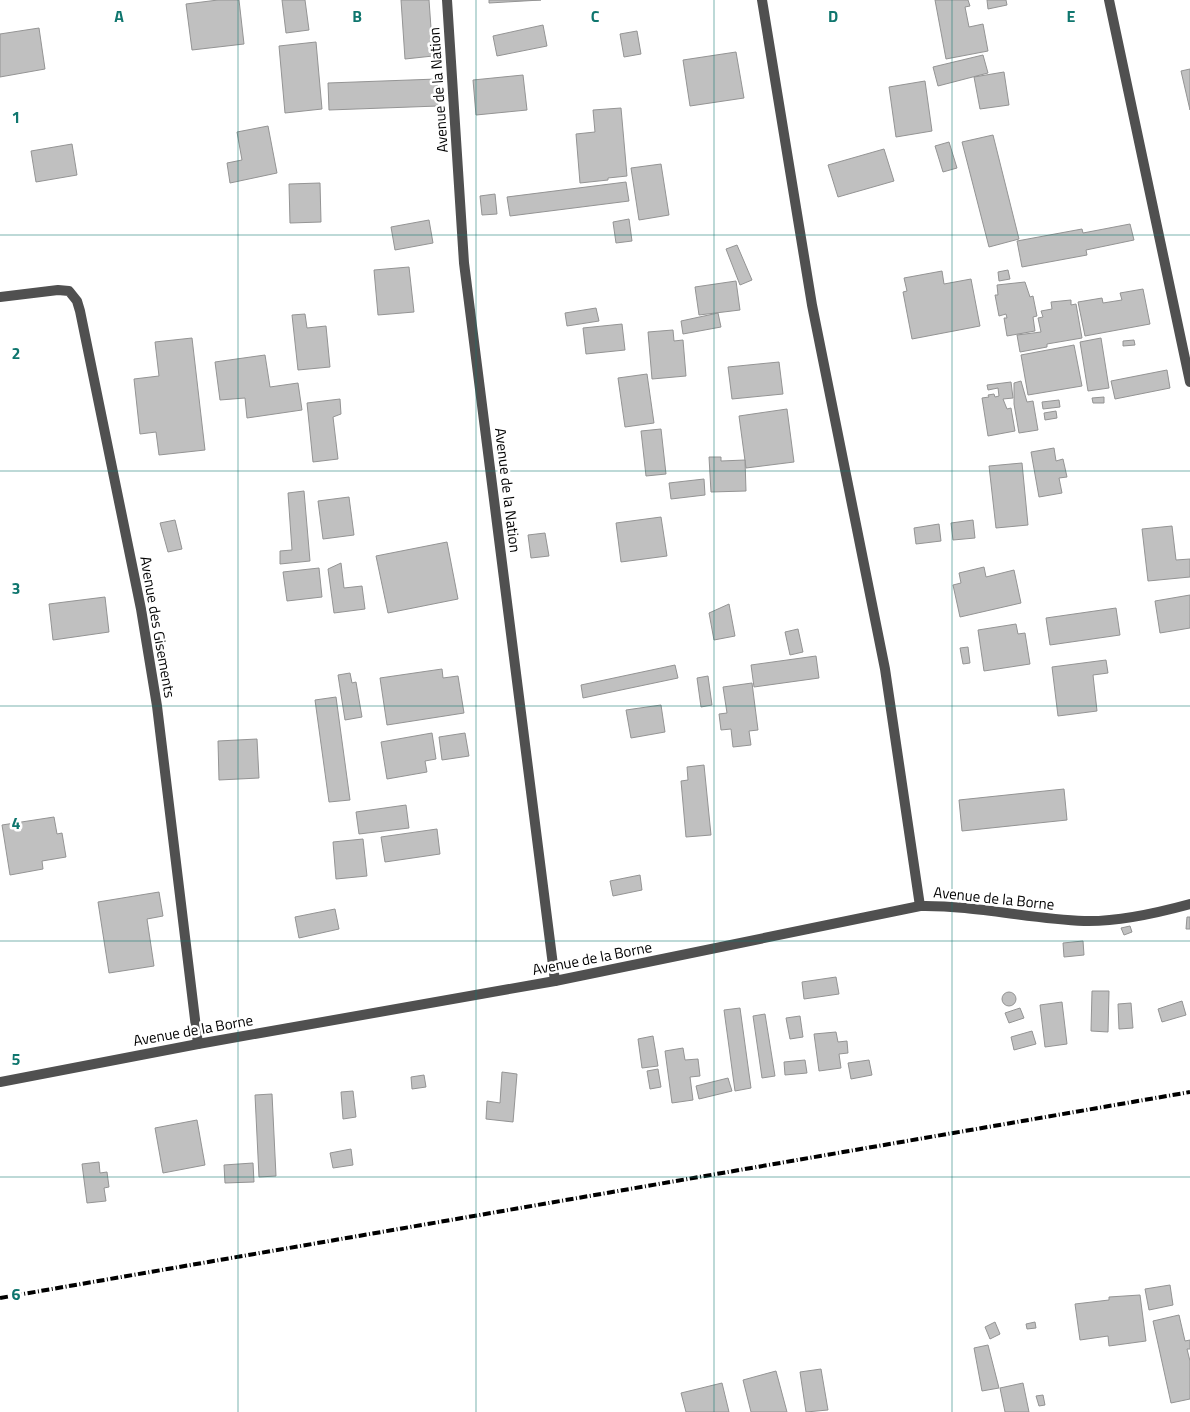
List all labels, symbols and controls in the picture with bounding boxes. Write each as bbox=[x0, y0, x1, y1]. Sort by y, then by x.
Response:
text: A bbox=[114, 4, 124, 28]
text: B bbox=[352, 4, 362, 28]
text: C bbox=[591, 4, 600, 28]
text: D bbox=[828, 4, 838, 28]
text: E bbox=[1067, 4, 1076, 28]
street label: Avenue de la Nation bbox=[422, 27, 454, 153]
text: 1 bbox=[12, 105, 20, 129]
text: 2 bbox=[12, 341, 20, 365]
street label: Avenue de la Nation bbox=[489, 426, 527, 554]
street label: Avenue des Gisements bbox=[134, 554, 182, 700]
text: 3 bbox=[12, 576, 20, 600]
text: 4 bbox=[12, 811, 21, 835]
street label: Avenue de la Borne bbox=[932, 880, 1056, 916]
street label: Avenue de la Borne bbox=[530, 935, 654, 981]
street label: Avenue de la Borne bbox=[131, 1008, 255, 1052]
text: 5 bbox=[12, 1047, 21, 1071]
text: 6 bbox=[12, 1282, 21, 1306]

